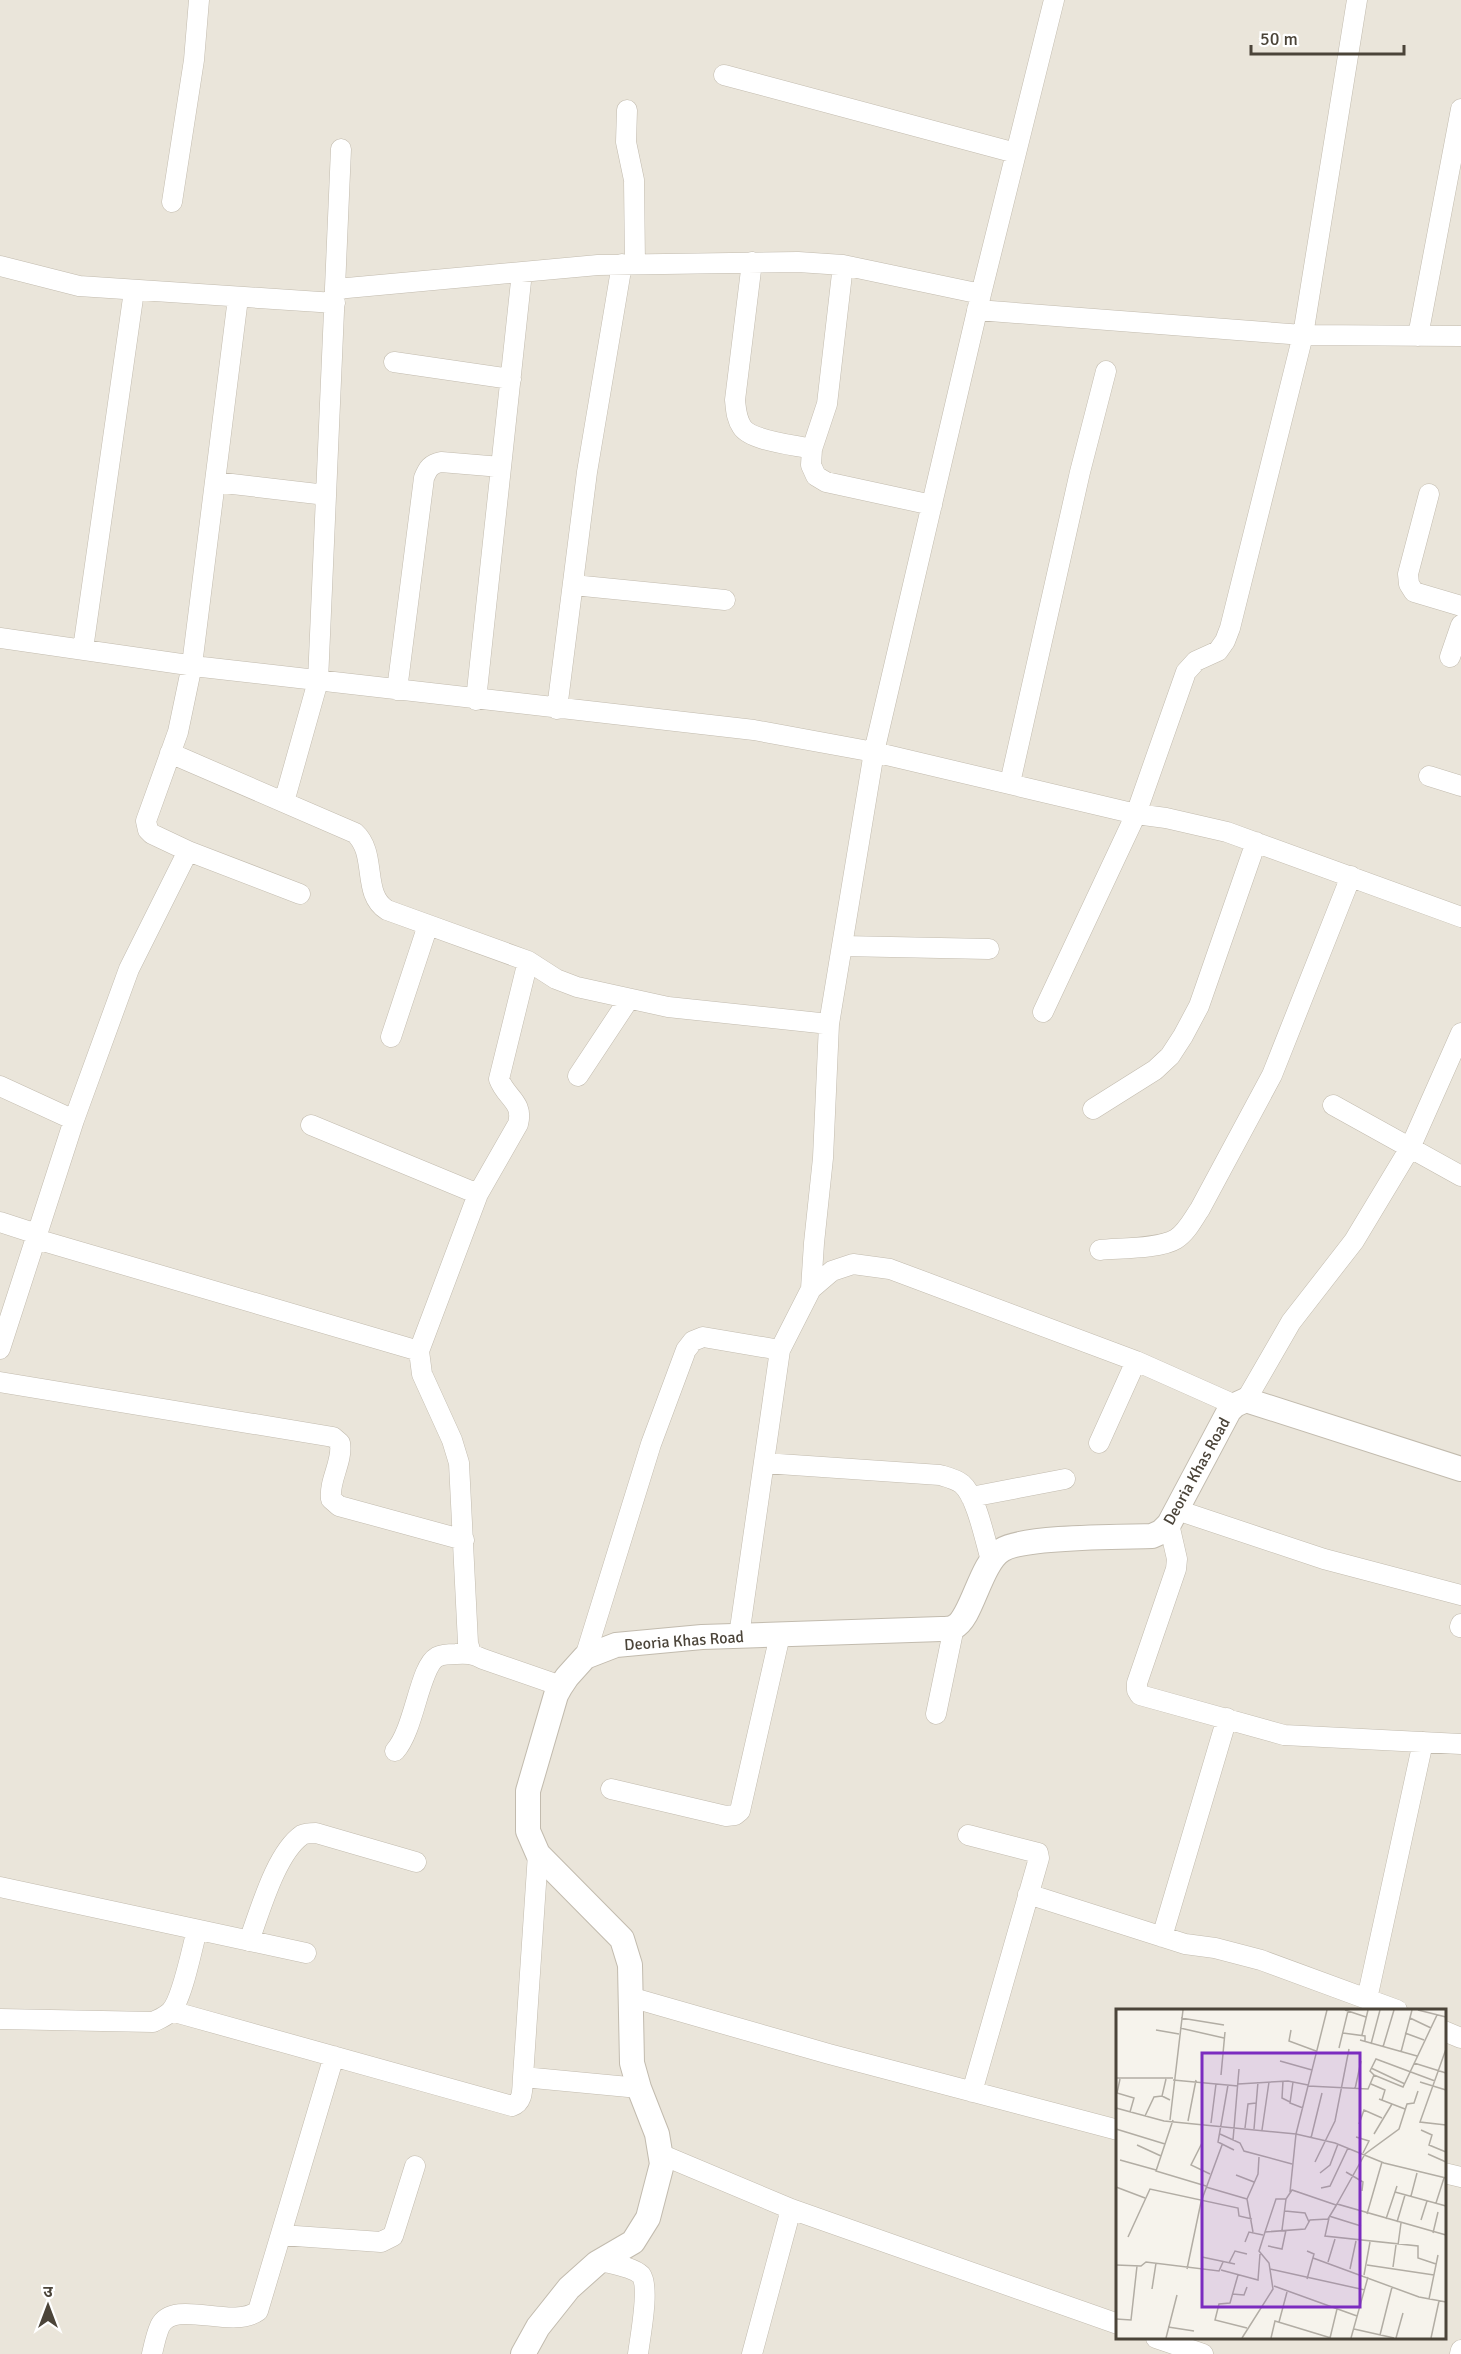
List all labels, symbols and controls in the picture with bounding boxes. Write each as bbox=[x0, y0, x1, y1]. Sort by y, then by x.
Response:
scale bar bbox=[1251, 18, 1404, 56]
text: 50 m bbox=[1260, 28, 1298, 50]
street label: Deoria Khas Road bbox=[1159, 1414, 1235, 1529]
street label: Deoria Khas Road bbox=[624, 1627, 745, 1655]
inset map bbox=[1116, 2009, 1446, 2339]
north arrow bbox=[18, 2276, 78, 2336]
text: उ bbox=[43, 2282, 53, 2302]

